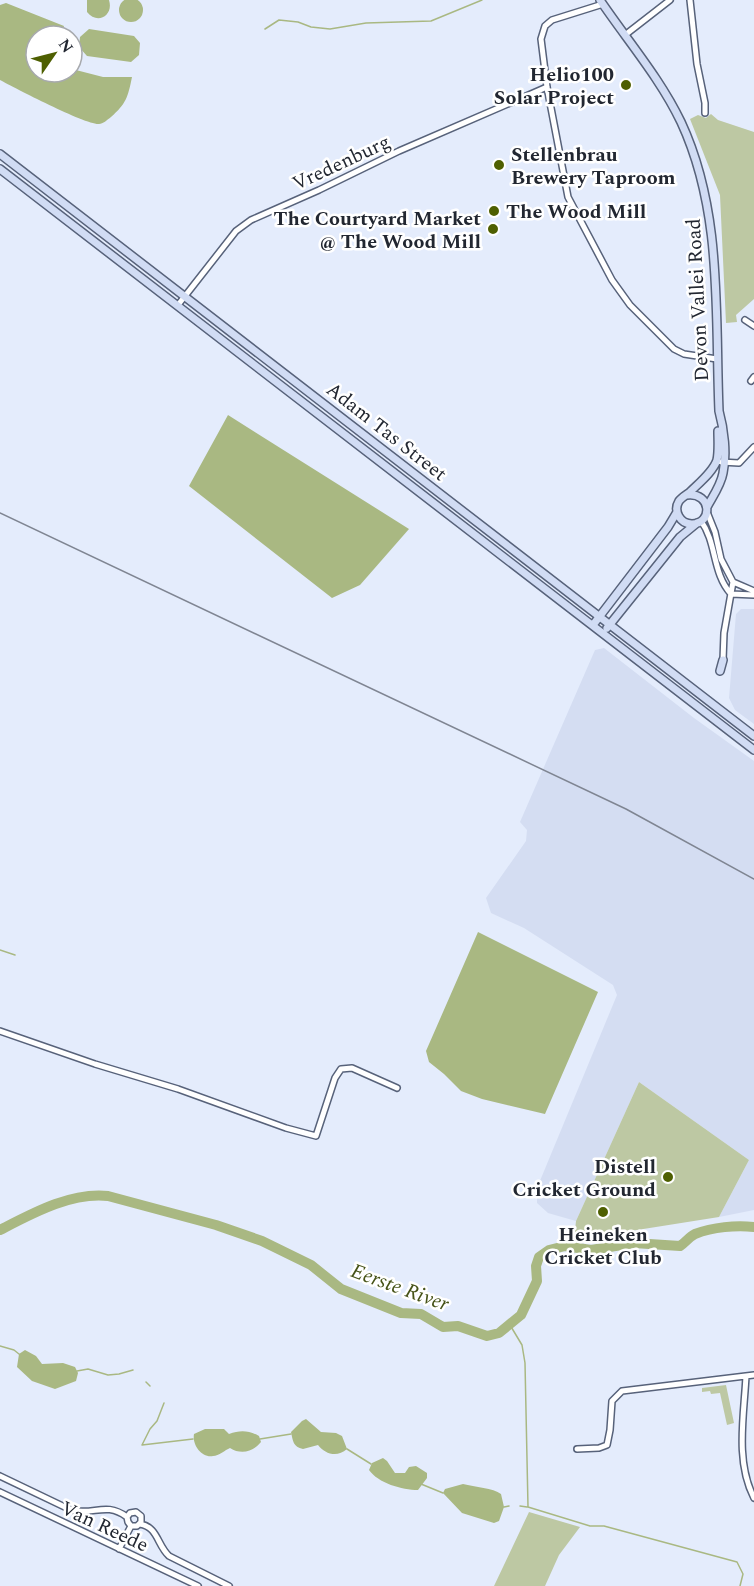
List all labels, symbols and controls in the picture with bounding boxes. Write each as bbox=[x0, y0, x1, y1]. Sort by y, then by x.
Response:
north arrow bbox=[24, 24, 84, 84]
text: N bbox=[52, 34, 79, 58]
place label: Helio100 Solar Project bbox=[494, 60, 614, 113]
marker: Helio100 Solar Project bbox=[619, 78, 633, 92]
street label: Vredenburg bbox=[287, 127, 396, 199]
place label: Stellenbrau Brewery Taproom bbox=[511, 140, 676, 193]
marker: Stellenbrau Brewery Taproom bbox=[492, 158, 506, 172]
place label: The Wood Mill bbox=[506, 197, 646, 227]
place label: The Courtyard Market @ The Wood Mill bbox=[274, 204, 481, 257]
marker: The Wood Mill bbox=[487, 204, 501, 218]
street label: Devon Vallei Road bbox=[679, 218, 717, 382]
marker: The Courtyard Market @ The Wood Mill bbox=[486, 222, 500, 236]
street label: Adam Tas Street bbox=[319, 375, 453, 489]
place label: Distell Cricket Ground bbox=[512, 1152, 656, 1205]
marker: Distell Cricket Ground bbox=[661, 1170, 675, 1184]
marker: Heineken Cricket Club bbox=[596, 1205, 610, 1219]
place label: Heineken Cricket Club bbox=[544, 1220, 662, 1273]
water label: Eerste River bbox=[346, 1255, 454, 1321]
street label: Van Reede bbox=[56, 1494, 153, 1560]

